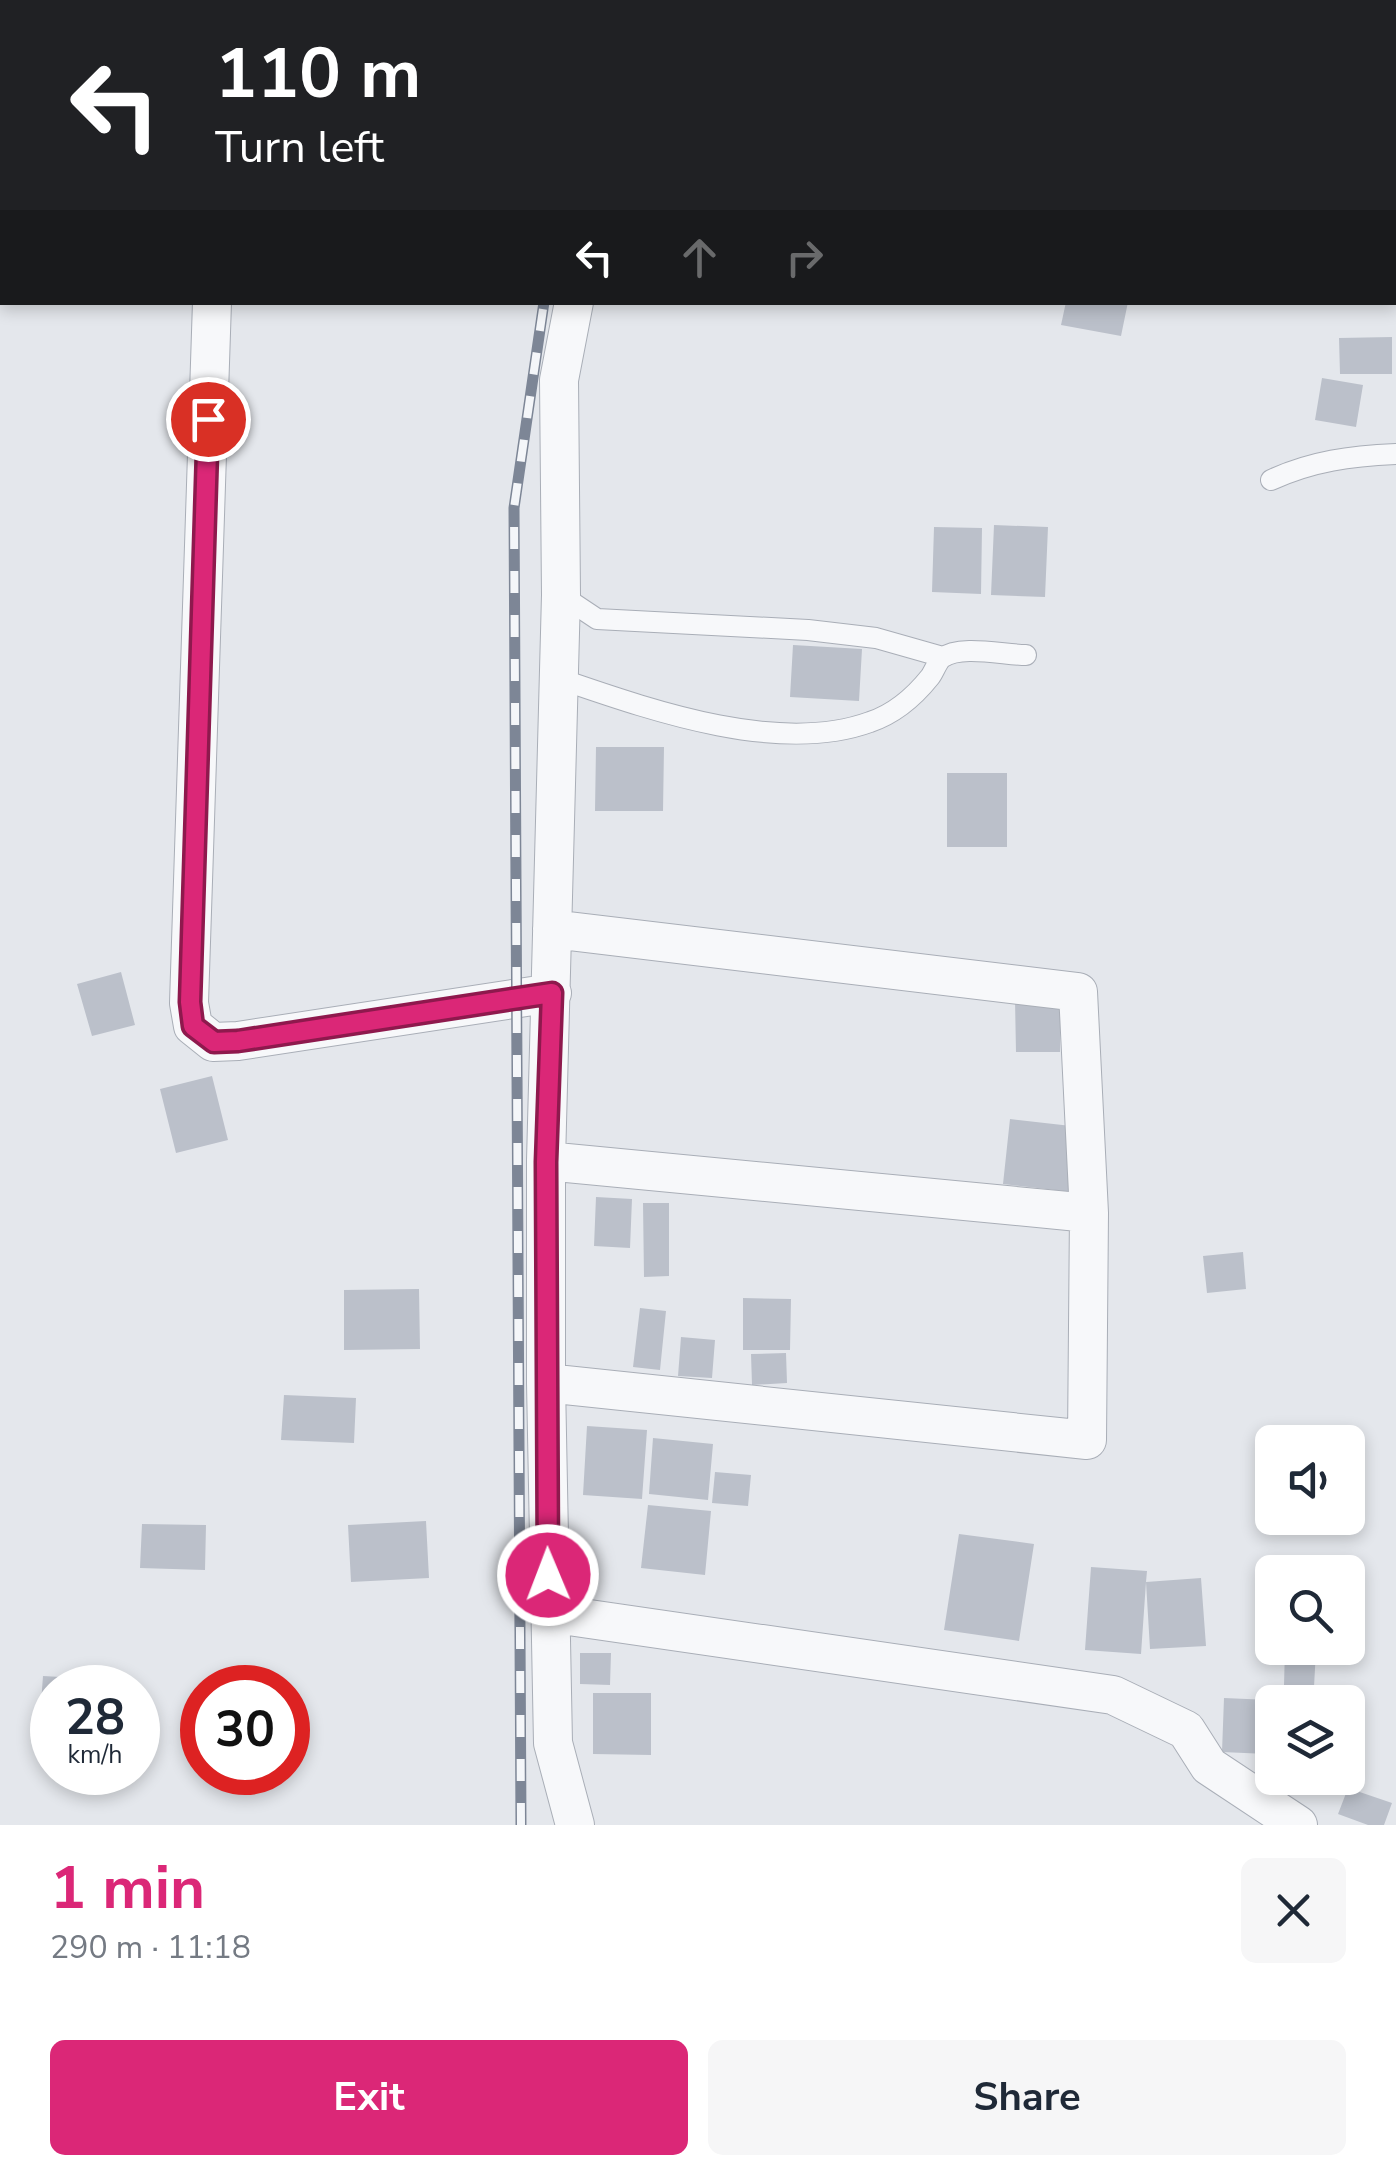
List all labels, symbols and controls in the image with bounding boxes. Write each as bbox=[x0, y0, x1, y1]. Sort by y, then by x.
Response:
text: 110 m bbox=[215, 26, 421, 122]
icon: left bbox=[50, 40, 180, 170]
text: Turn left bbox=[215, 117, 384, 178]
icon: left bbox=[567, 230, 622, 285]
icon: ahead bbox=[672, 230, 727, 285]
icon: right bbox=[777, 230, 832, 285]
pin bbox=[166, 377, 251, 462]
icon: arrive bbox=[181, 392, 236, 447]
map controls bbox=[1255, 1425, 1365, 1795]
button: sound bbox=[1255, 1425, 1365, 1535]
position arrow bbox=[496, 1523, 600, 1627]
button: search bbox=[1255, 1555, 1365, 1665]
speed limit sign: 30 bbox=[180, 1665, 310, 1795]
text: 28 bbox=[65, 1683, 125, 1752]
button: layers bbox=[1255, 1685, 1365, 1795]
text: km/h bbox=[67, 1738, 123, 1772]
text: 1 min bbox=[50, 1847, 205, 1929]
button: close bbox=[1241, 1858, 1346, 1963]
text: 290 m · 11:18 bbox=[50, 1926, 251, 1969]
button: Exit bbox=[50, 2040, 688, 2155]
button: Share bbox=[708, 2040, 1346, 2155]

